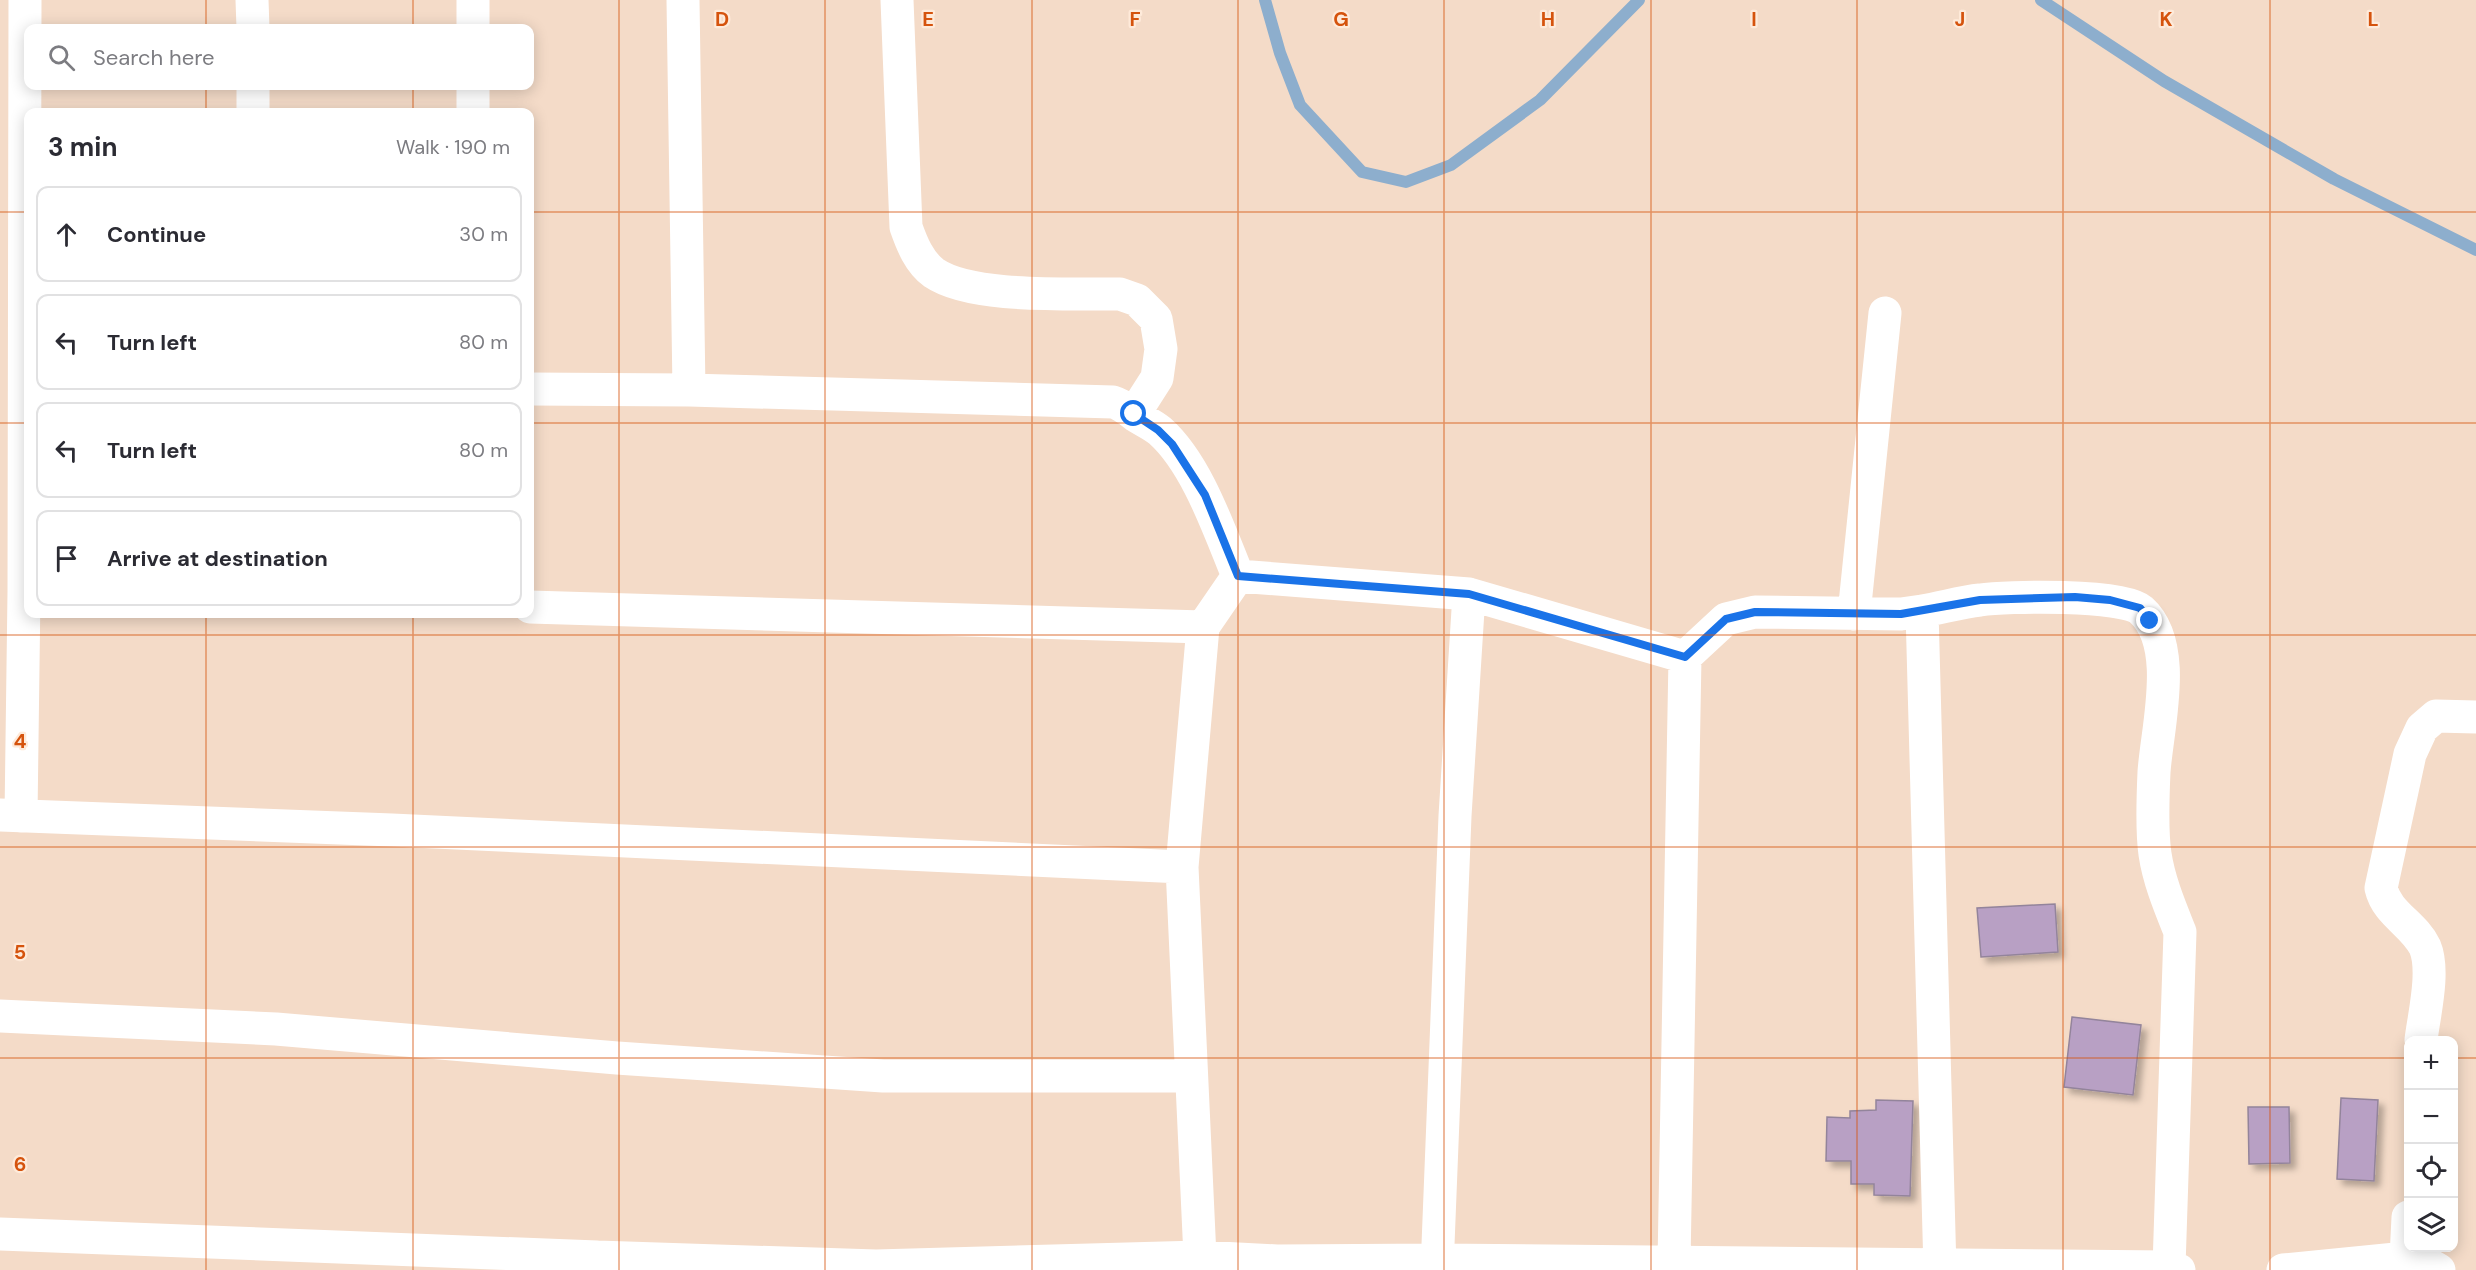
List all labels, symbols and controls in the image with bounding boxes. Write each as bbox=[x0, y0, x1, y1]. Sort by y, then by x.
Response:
text: D bbox=[715, 6, 729, 32]
text: E bbox=[922, 6, 934, 32]
text: F bbox=[1129, 6, 1141, 32]
text: G bbox=[1333, 6, 1349, 32]
text: H bbox=[1541, 6, 1555, 32]
text: I bbox=[1751, 6, 1757, 32]
text: J bbox=[1955, 6, 1965, 32]
text: K bbox=[2159, 6, 2173, 32]
text: L bbox=[2367, 6, 2379, 32]
search box bbox=[24, 24, 534, 90]
icon: search bbox=[45, 41, 78, 74]
text: Search here bbox=[93, 43, 214, 72]
text: 3 min bbox=[48, 130, 117, 164]
text: Walk · 190 m bbox=[396, 134, 510, 160]
icon: ahead bbox=[50, 218, 83, 251]
text: Continue bbox=[107, 220, 206, 249]
text: 30 m bbox=[459, 221, 508, 247]
icon: left bbox=[50, 326, 83, 359]
text: Turn left bbox=[107, 328, 197, 357]
text: 80 m bbox=[459, 329, 508, 355]
route start bbox=[1120, 400, 1146, 426]
icon: left bbox=[50, 434, 83, 467]
text: Turn left bbox=[107, 436, 197, 465]
text: 80 m bbox=[459, 437, 508, 463]
icon: arrive bbox=[50, 542, 83, 575]
text: Arrive at destination bbox=[107, 544, 328, 573]
route end bbox=[2136, 607, 2162, 633]
text: 4 bbox=[14, 728, 27, 754]
text: 5 bbox=[14, 939, 26, 965]
map controls bbox=[2404, 1036, 2458, 1252]
button: + bbox=[2404, 1036, 2458, 1090]
button: − bbox=[2404, 1090, 2458, 1144]
button: locate bbox=[2404, 1144, 2458, 1198]
text: 6 bbox=[14, 1151, 26, 1177]
button: layers bbox=[2404, 1198, 2458, 1252]

